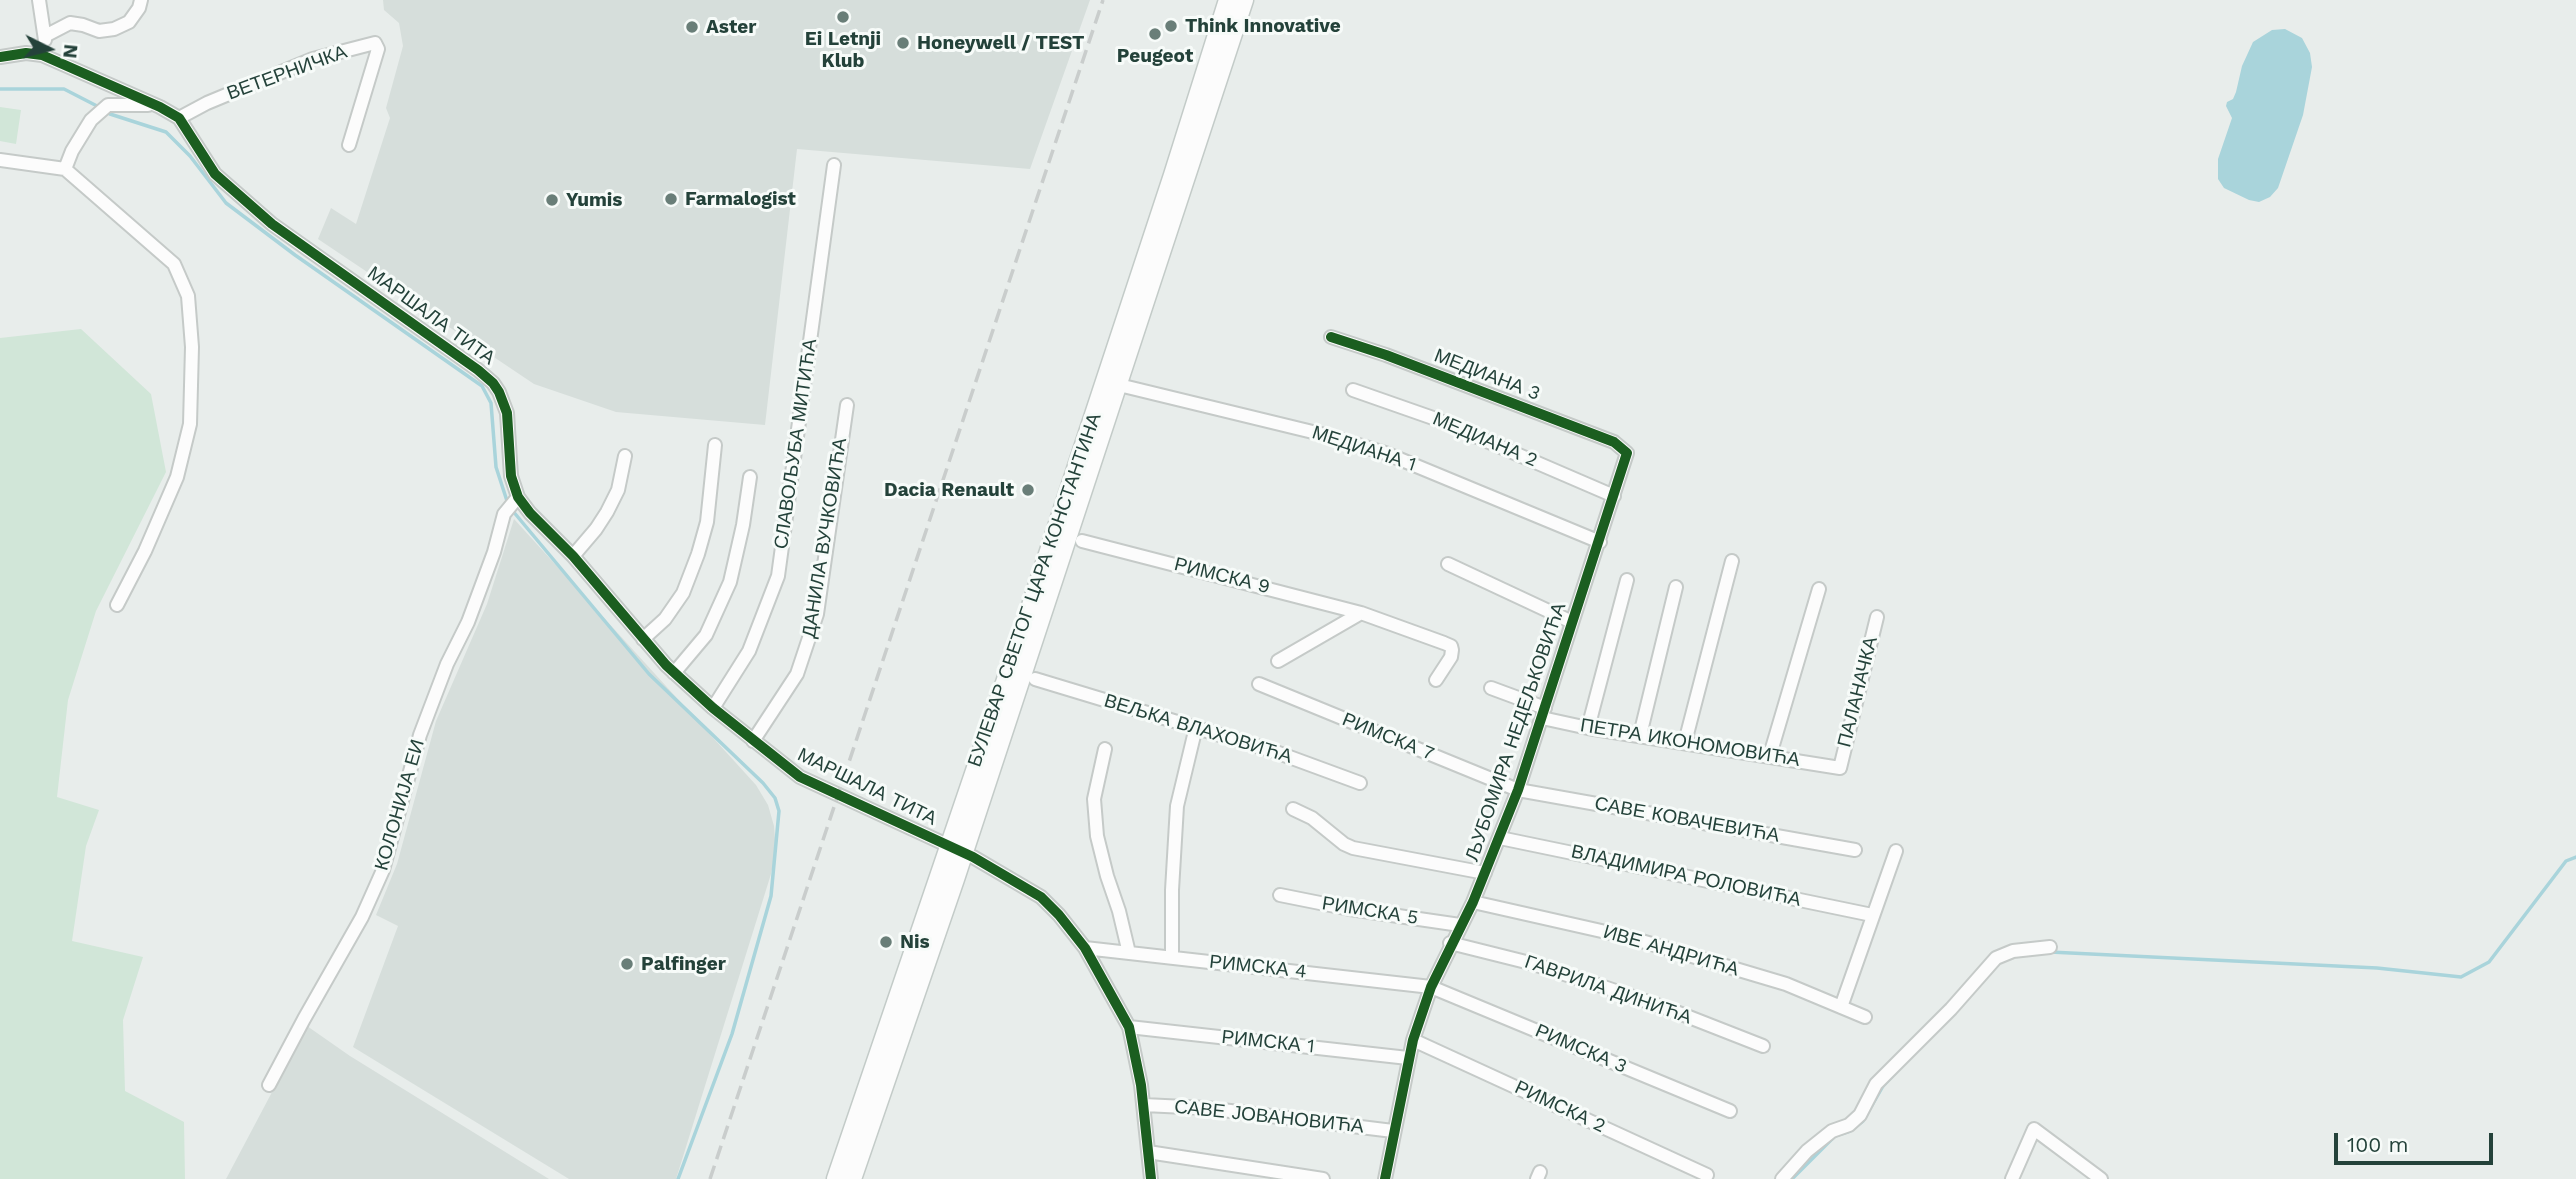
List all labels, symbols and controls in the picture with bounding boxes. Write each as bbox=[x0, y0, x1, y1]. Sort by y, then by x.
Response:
marker: Ei Letnji Klub bbox=[835, 9, 851, 25]
north arrow bbox=[14, 14, 84, 84]
place label: Think Innovative bbox=[1185, 15, 1341, 37]
place label: Aster bbox=[706, 16, 756, 38]
marker: Think Innovative bbox=[1163, 18, 1179, 34]
marker: Aster bbox=[684, 19, 700, 35]
marker: Peugeot bbox=[1147, 26, 1163, 42]
place label: Ei Letnji Klub bbox=[805, 28, 881, 72]
place label: Honeywell / TEST bbox=[917, 32, 1084, 54]
marker: Honeywell / TEST bbox=[895, 35, 911, 51]
street label: ВЕТЕРНИЧКА bbox=[224, 41, 350, 105]
text: N bbox=[58, 43, 83, 59]
place label: Peugeot bbox=[1117, 45, 1193, 67]
place label: Farmalogist bbox=[685, 188, 796, 210]
place label: Yumis bbox=[566, 189, 622, 211]
marker: Farmalogist bbox=[663, 191, 679, 207]
marker: Yumis bbox=[544, 192, 560, 208]
street label: МАРШАЛА ТИТА bbox=[363, 262, 499, 370]
street label: СЛАВОЉУБА МИТИЋА bbox=[770, 337, 822, 551]
street label: МЕДИАНА 3 bbox=[1431, 344, 1543, 406]
street label: МЕДИАНА 2 bbox=[1429, 408, 1541, 472]
street label: БУЛЕВАР СВЕТОГ ЦАРА КОНСТАНТИНА bbox=[964, 410, 1106, 770]
street label: МЕДИАНА 1 bbox=[1309, 421, 1419, 477]
street label: ДАНИЛА ВУЧКОВИЋА bbox=[798, 436, 852, 640]
place label: Dacia Renault bbox=[884, 479, 1014, 501]
marker: Dacia Renault bbox=[1020, 482, 1036, 498]
street label: РИМСКА 9 bbox=[1172, 553, 1272, 599]
street label: ЉУБОМИРА НЕДЕЉКОВИЋА bbox=[1461, 600, 1571, 864]
street label: ПАЛАНАЧКА bbox=[1833, 634, 1883, 750]
street label: ВЕЉКА ВЛАХОВИЋА bbox=[1101, 690, 1295, 768]
street label: РИМСКА 7 bbox=[1339, 708, 1437, 766]
street label: ПЕТРА ИКОНОМОВИЋА bbox=[1579, 714, 1801, 772]
street label: КОЛОНИЈА ЕИ bbox=[370, 737, 430, 873]
street label: МАРШАЛА ТИТА bbox=[794, 743, 940, 831]
street label: САВЕ КОВАЧЕВИЋА bbox=[1593, 793, 1781, 847]
street label: ВЛАДИМИРА РОЛОВИЋА bbox=[1569, 841, 1803, 911]
street label: РИМСКА 5 bbox=[1320, 892, 1420, 930]
street label: ИВЕ АНДРИЋА bbox=[1601, 921, 1741, 981]
place label: Nis bbox=[900, 931, 930, 953]
marker: Nis bbox=[878, 934, 894, 950]
street label: РИМСКА 4 bbox=[1208, 951, 1308, 983]
street label: ГАВРИЛА ДИНИЋА bbox=[1522, 951, 1694, 1029]
place label: Palfinger bbox=[641, 953, 726, 975]
marker: Palfinger bbox=[619, 956, 635, 972]
street label: РИМСКА 3 bbox=[1532, 1020, 1630, 1078]
street label: РИМСКА 1 bbox=[1220, 1026, 1316, 1058]
street label: РИМСКА 2 bbox=[1511, 1076, 1609, 1138]
street label: САВЕ ЈОВАНОВИЋА bbox=[1173, 1096, 1365, 1138]
scale bar bbox=[2338, 1120, 2497, 1164]
text: 100 m bbox=[2347, 1132, 2409, 1157]

